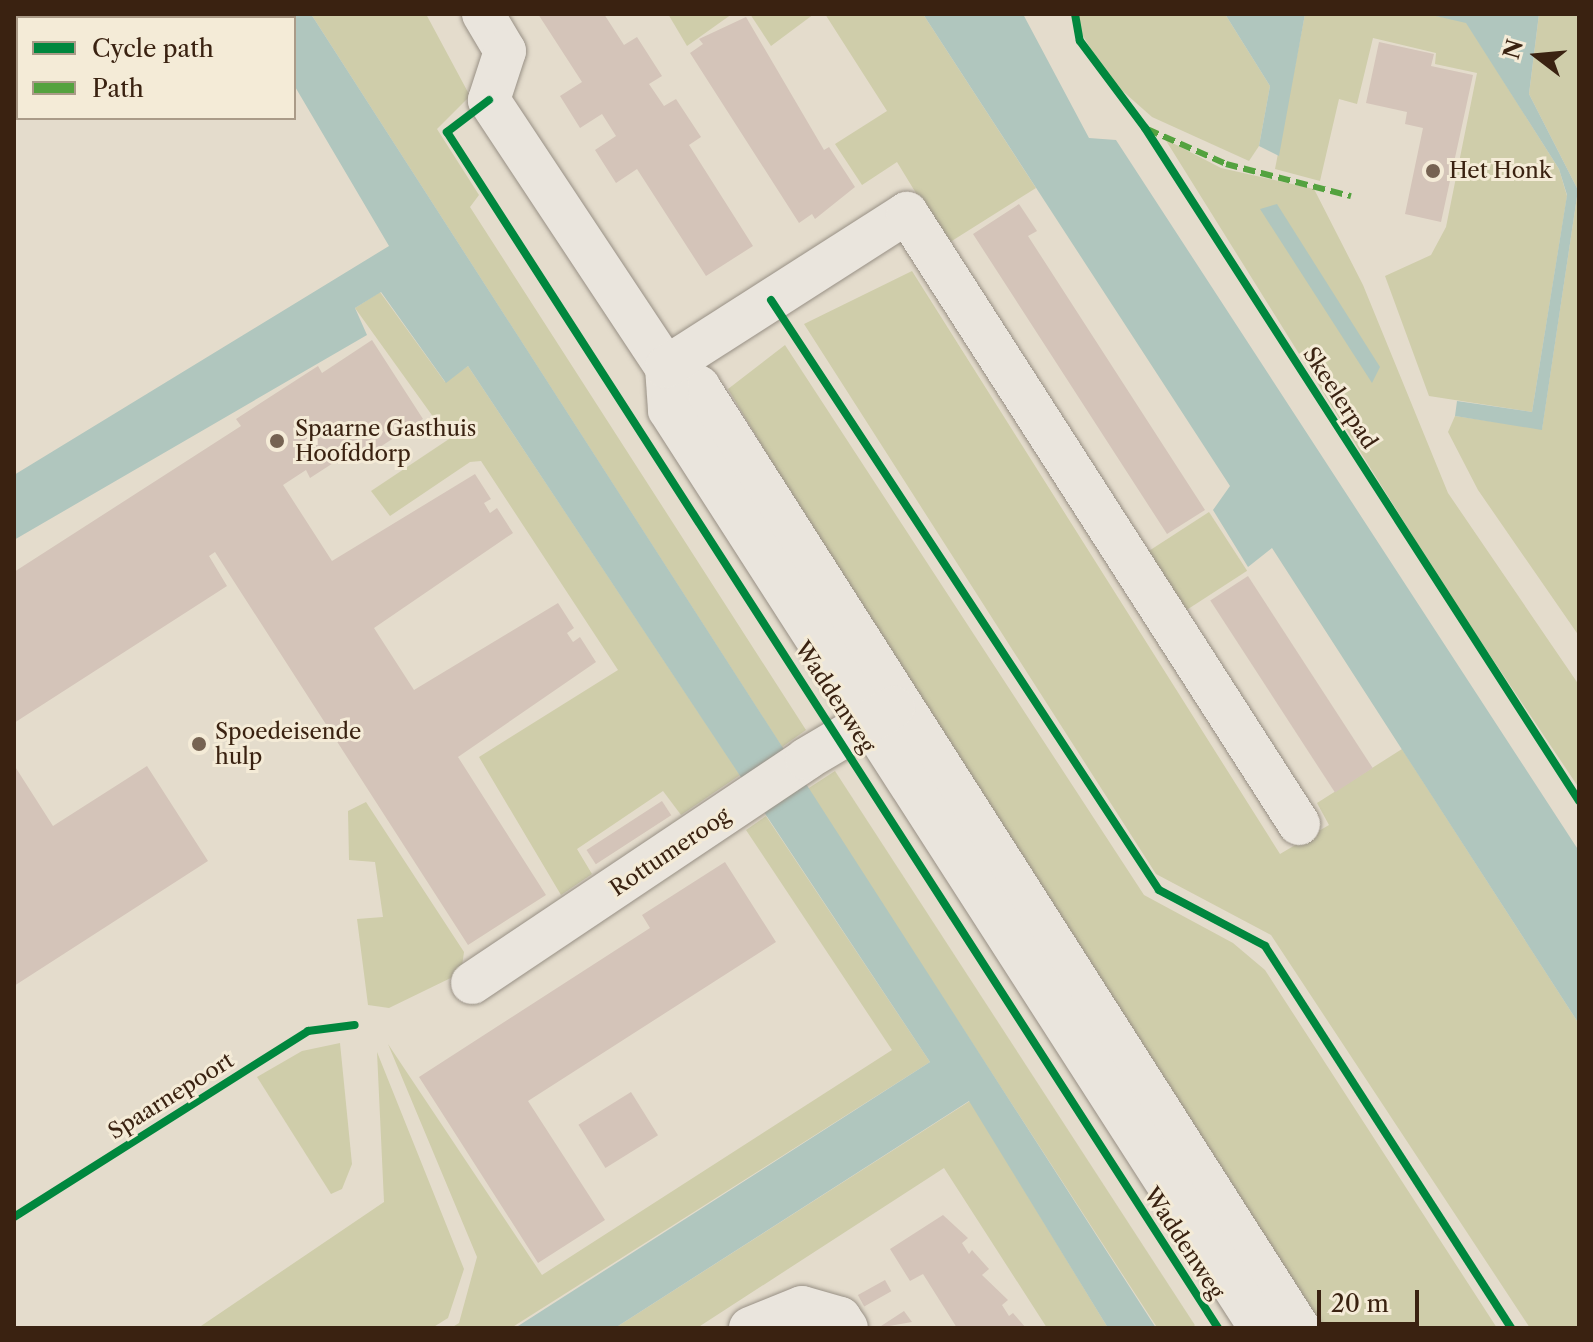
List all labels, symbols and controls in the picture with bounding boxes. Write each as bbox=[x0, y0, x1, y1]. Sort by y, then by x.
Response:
legend bbox=[16, 16, 296, 120]
north arrow bbox=[1497, 16, 1577, 96]
text: Cycle path bbox=[92, 34, 214, 63]
text: N bbox=[1498, 36, 1529, 62]
text: Path bbox=[92, 74, 144, 103]
place label: Het Honk bbox=[1449, 158, 1552, 184]
marker: Het Honk bbox=[1424, 162, 1442, 180]
street label: Skeelerpad bbox=[1297, 342, 1383, 454]
place label: Spaarne Gasthuis Hoofddorp bbox=[295, 415, 476, 466]
marker: Spaarne Gasthuis Hoofddorp bbox=[266, 430, 288, 452]
street label: Waddenweg bbox=[789, 636, 881, 758]
place label: Spoedeisende hulp bbox=[215, 718, 361, 770]
marker: Spoedeisende hulp bbox=[190, 735, 208, 753]
street label: Rottumeroog bbox=[605, 802, 735, 902]
street label: Spaarnepoort bbox=[103, 1047, 239, 1145]
street label: Waddenweg bbox=[1138, 1182, 1230, 1304]
scale bar bbox=[1321, 1274, 1423, 1324]
text: 20 m bbox=[1331, 1289, 1389, 1318]

